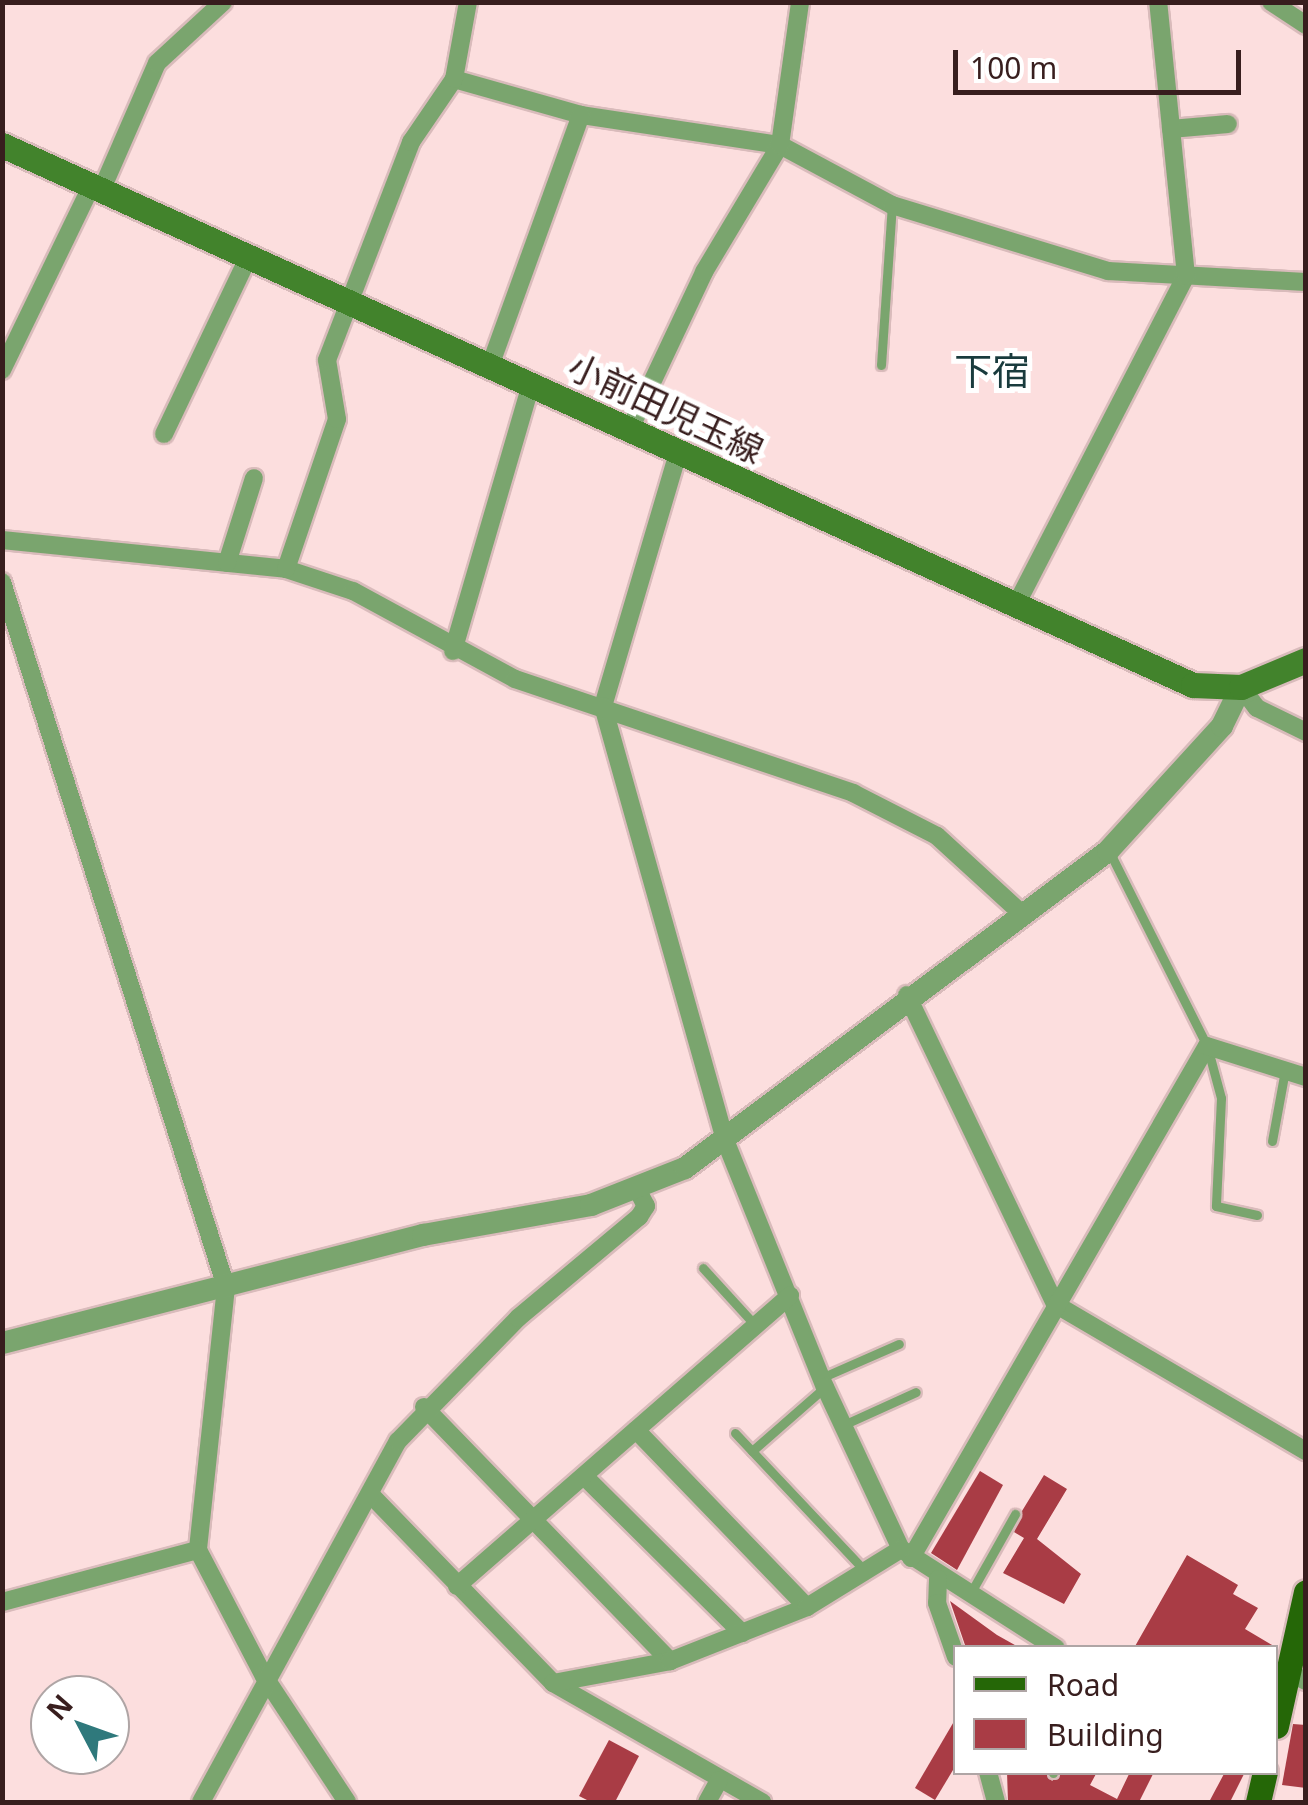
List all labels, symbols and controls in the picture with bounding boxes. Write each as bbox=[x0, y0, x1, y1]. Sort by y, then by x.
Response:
scale bar bbox=[958, 30, 1246, 92]
text: 100 m bbox=[970, 47, 1057, 88]
street label: 小前田児玉線 bbox=[562, 345, 770, 471]
district label: 下宿 bbox=[954, 348, 1030, 394]
legend bbox=[953, 1645, 1278, 1775]
text: Road bbox=[1047, 1664, 1119, 1705]
north arrow bbox=[30, 1675, 130, 1775]
text: N bbox=[37, 1686, 81, 1728]
text: Building bbox=[1047, 1714, 1164, 1755]

